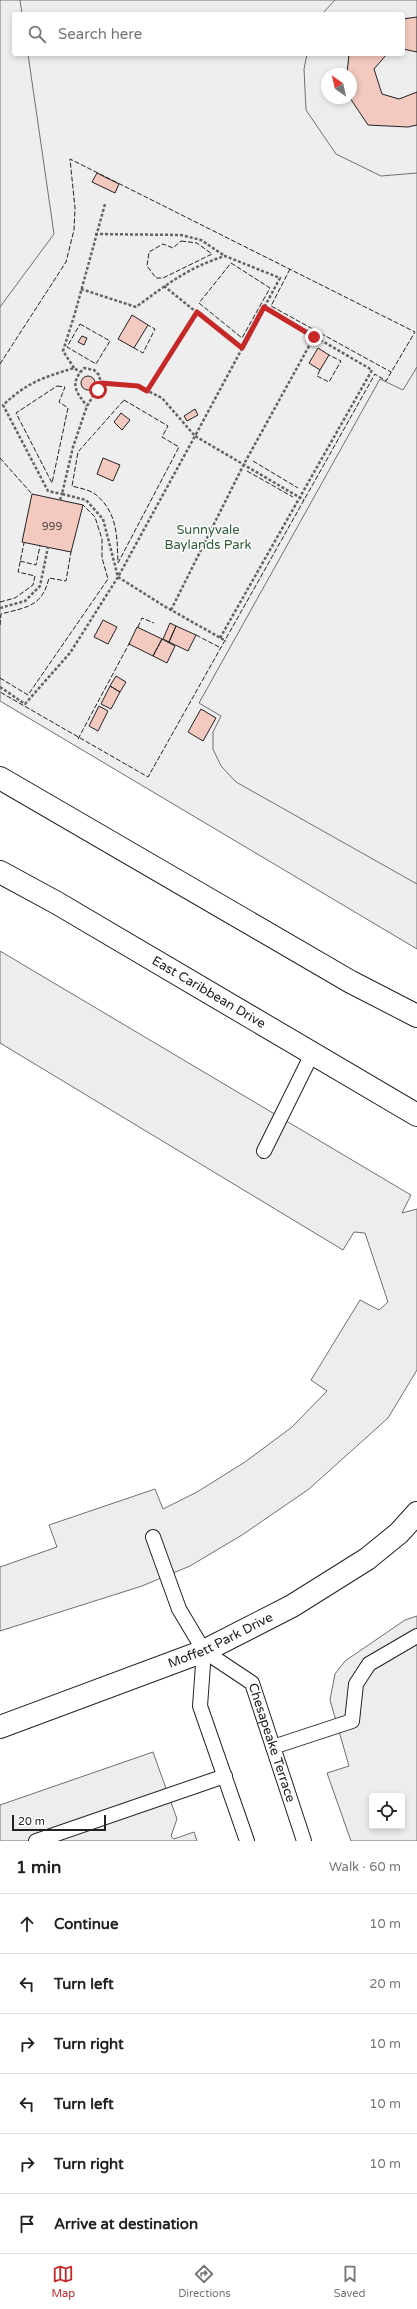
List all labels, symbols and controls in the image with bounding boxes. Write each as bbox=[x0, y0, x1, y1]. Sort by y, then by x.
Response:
search box bbox=[12, 12, 405, 56]
icon: search bbox=[26, 23, 48, 45]
text: Search here bbox=[58, 25, 142, 43]
north arrow bbox=[321, 68, 357, 104]
route end bbox=[305, 328, 323, 346]
route start bbox=[89, 381, 107, 399]
house number: 999 bbox=[42, 520, 62, 533]
park label: Sunnyvale Baylands Park bbox=[164, 522, 252, 553]
street label: East Caribbean Drive bbox=[149, 953, 268, 1032]
street label: Moffett Park Drive bbox=[166, 1609, 276, 1672]
street label: Chesapeake Terrace bbox=[245, 1681, 299, 1804]
map controls bbox=[369, 1793, 405, 1829]
button: locate bbox=[369, 1793, 405, 1829]
scale bar bbox=[12, 1813, 106, 1832]
text: 20 m bbox=[18, 1815, 45, 1828]
text: 1 min bbox=[16, 1857, 61, 1878]
text: Walk · 60 m bbox=[329, 1859, 401, 1875]
icon: ahead bbox=[16, 1913, 38, 1935]
text: Continue bbox=[54, 1915, 118, 1933]
text: 10 m bbox=[369, 1916, 401, 1932]
icon: left bbox=[16, 1973, 38, 1995]
text: Turn left bbox=[54, 1975, 114, 1993]
text: 20 m bbox=[369, 1976, 401, 1992]
icon: right bbox=[16, 2033, 38, 2055]
text: Turn right bbox=[54, 2035, 124, 2053]
text: 10 m bbox=[369, 2036, 401, 2052]
icon: left bbox=[16, 2093, 38, 2115]
text: Turn left bbox=[54, 2095, 114, 2113]
text: 10 m bbox=[369, 2096, 401, 2112]
icon: right bbox=[16, 2153, 38, 2175]
text: Turn right bbox=[54, 2155, 124, 2173]
text: 10 m bbox=[369, 2156, 401, 2172]
icon: arrive bbox=[16, 2213, 38, 2235]
text: Arrive at destination bbox=[54, 2215, 198, 2233]
tab: Map bbox=[51, 2263, 75, 2300]
tab: Directions bbox=[178, 2263, 231, 2300]
tab: Saved bbox=[334, 2263, 366, 2300]

